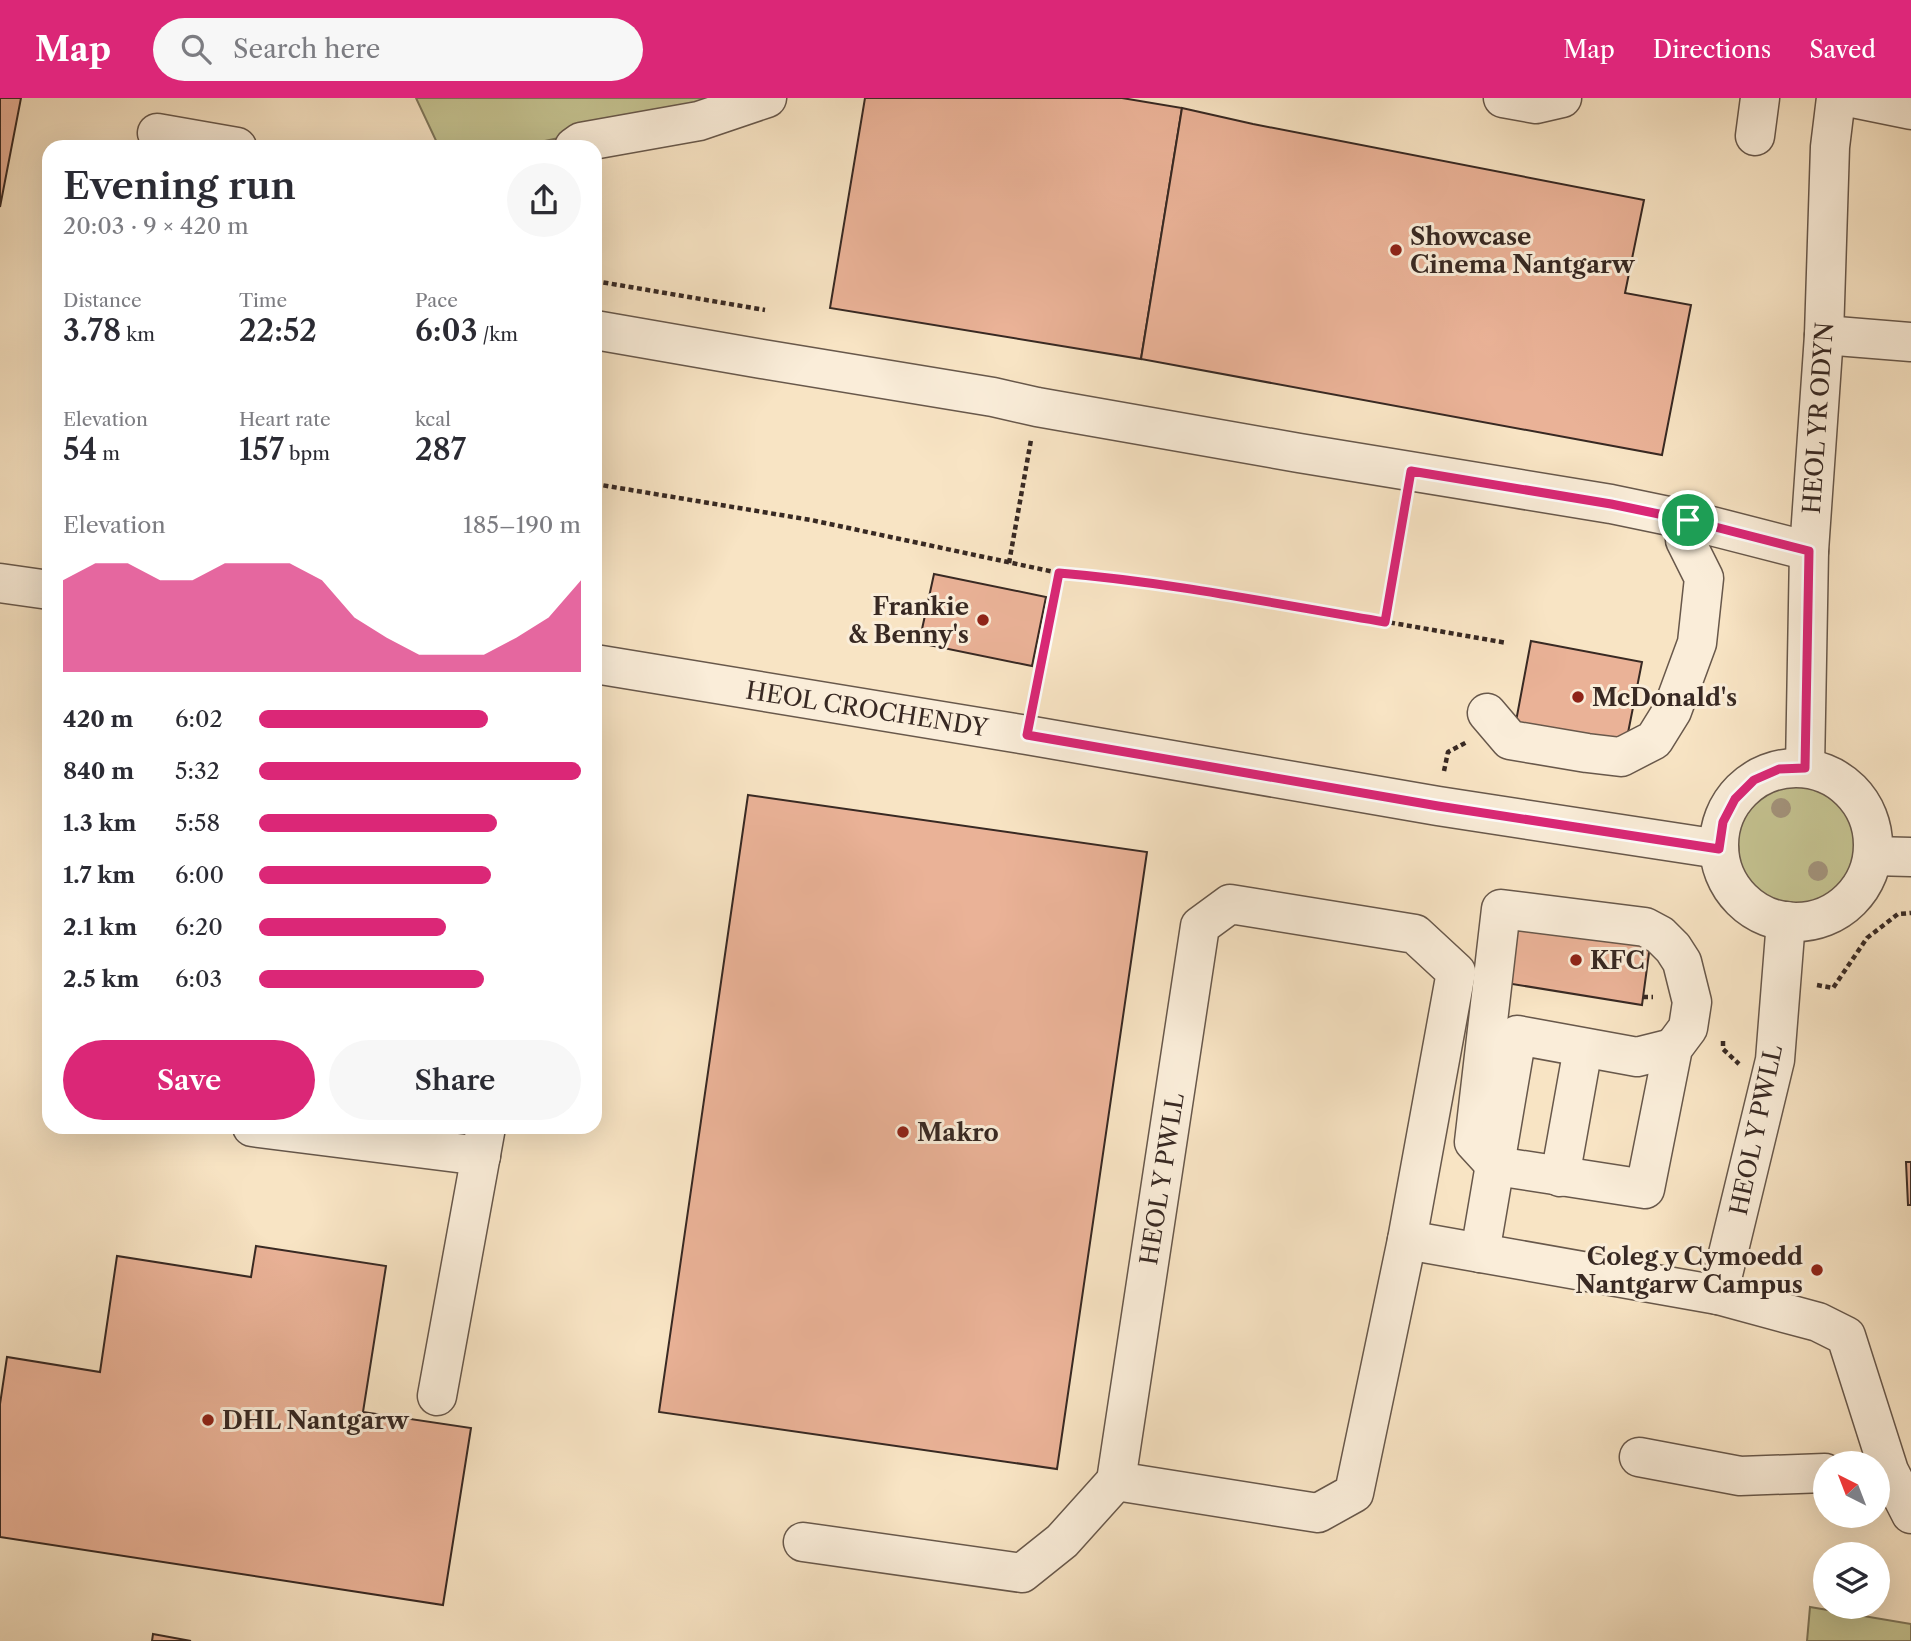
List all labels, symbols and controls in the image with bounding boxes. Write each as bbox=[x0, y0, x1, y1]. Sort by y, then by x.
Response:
search box bbox=[153, 18, 643, 81]
text: Map bbox=[35, 29, 111, 70]
icon: search bbox=[177, 30, 215, 68]
text: Search here bbox=[233, 33, 380, 65]
text: Map bbox=[1563, 35, 1615, 64]
text: Directions bbox=[1653, 35, 1771, 64]
text: Saved bbox=[1809, 35, 1876, 64]
text: Evening run bbox=[63, 162, 296, 209]
button: share bbox=[507, 163, 581, 237]
text: 20:03 · 9 × 420 m bbox=[63, 212, 249, 240]
place label: Showcase Cinema Nantgarw bbox=[1410, 222, 1636, 279]
marker: Showcase Cinema Nantgarw bbox=[1388, 242, 1404, 258]
text: Distance bbox=[63, 289, 142, 312]
text: Time bbox=[239, 289, 287, 312]
text: Pace bbox=[415, 289, 458, 312]
text: 3.78 bbox=[63, 312, 121, 349]
text: 22:52 bbox=[239, 312, 317, 349]
text: 6:03 bbox=[415, 312, 477, 349]
street label: HEOL YR ODYN bbox=[1797, 321, 1839, 515]
text: km bbox=[121, 323, 155, 346]
text: /km bbox=[477, 323, 518, 346]
text: Elevation bbox=[63, 408, 148, 431]
text: Heart rate bbox=[239, 408, 331, 431]
text: kcal bbox=[415, 408, 451, 431]
text: 54 bbox=[63, 431, 97, 468]
text: 157 bbox=[239, 431, 284, 468]
text: 287 bbox=[415, 431, 466, 468]
text: m bbox=[97, 442, 120, 465]
text: bpm bbox=[284, 442, 330, 465]
pin bbox=[1658, 490, 1718, 550]
icon: arrive bbox=[1669, 501, 1707, 539]
text: Elevation bbox=[63, 511, 166, 539]
text: 185–190 m bbox=[463, 511, 581, 539]
place label: Frankie & Benny's bbox=[848, 592, 969, 649]
marker: Frankie & Benny's bbox=[975, 612, 991, 628]
street label: HEOL CROCHENDY bbox=[744, 676, 991, 743]
place label: McDonald's bbox=[1592, 683, 1737, 712]
marker: McDonald's bbox=[1570, 689, 1586, 705]
text: 420 m bbox=[63, 705, 134, 733]
text: 6:02 bbox=[175, 705, 223, 733]
text: 840 m bbox=[63, 757, 134, 785]
text: 5:32 bbox=[175, 757, 220, 785]
text: 1.3 km bbox=[63, 809, 137, 837]
text: 5:58 bbox=[175, 809, 220, 837]
text: 1.7 km bbox=[63, 861, 135, 889]
text: 6:00 bbox=[175, 861, 224, 889]
text: 2.1 km bbox=[63, 913, 137, 941]
text: 6:20 bbox=[175, 913, 223, 941]
place label: KFC bbox=[1590, 946, 1645, 975]
marker: KFC bbox=[1568, 952, 1584, 968]
text: 2.5 km bbox=[63, 965, 139, 993]
text: 6:03 bbox=[175, 965, 222, 993]
button: Save bbox=[63, 1040, 315, 1120]
button: Share bbox=[329, 1040, 581, 1120]
street label: HEOL Y PWLL bbox=[1724, 1042, 1788, 1218]
street label: HEOL Y PWLL bbox=[1134, 1091, 1190, 1267]
place label: Makro bbox=[917, 1118, 999, 1147]
marker: Makro bbox=[895, 1124, 911, 1140]
place label: Coleg y Cymoedd Nantgarw Campus bbox=[1575, 1242, 1803, 1299]
marker: Coleg y Cymoedd Nantgarw Campus bbox=[1809, 1262, 1825, 1278]
place label: DHL Nantgarw bbox=[222, 1406, 410, 1435]
marker: DHL Nantgarw bbox=[200, 1412, 216, 1428]
north arrow bbox=[1813, 1451, 1890, 1528]
map controls bbox=[1813, 1451, 1890, 1619]
button: layers bbox=[1813, 1542, 1890, 1619]

